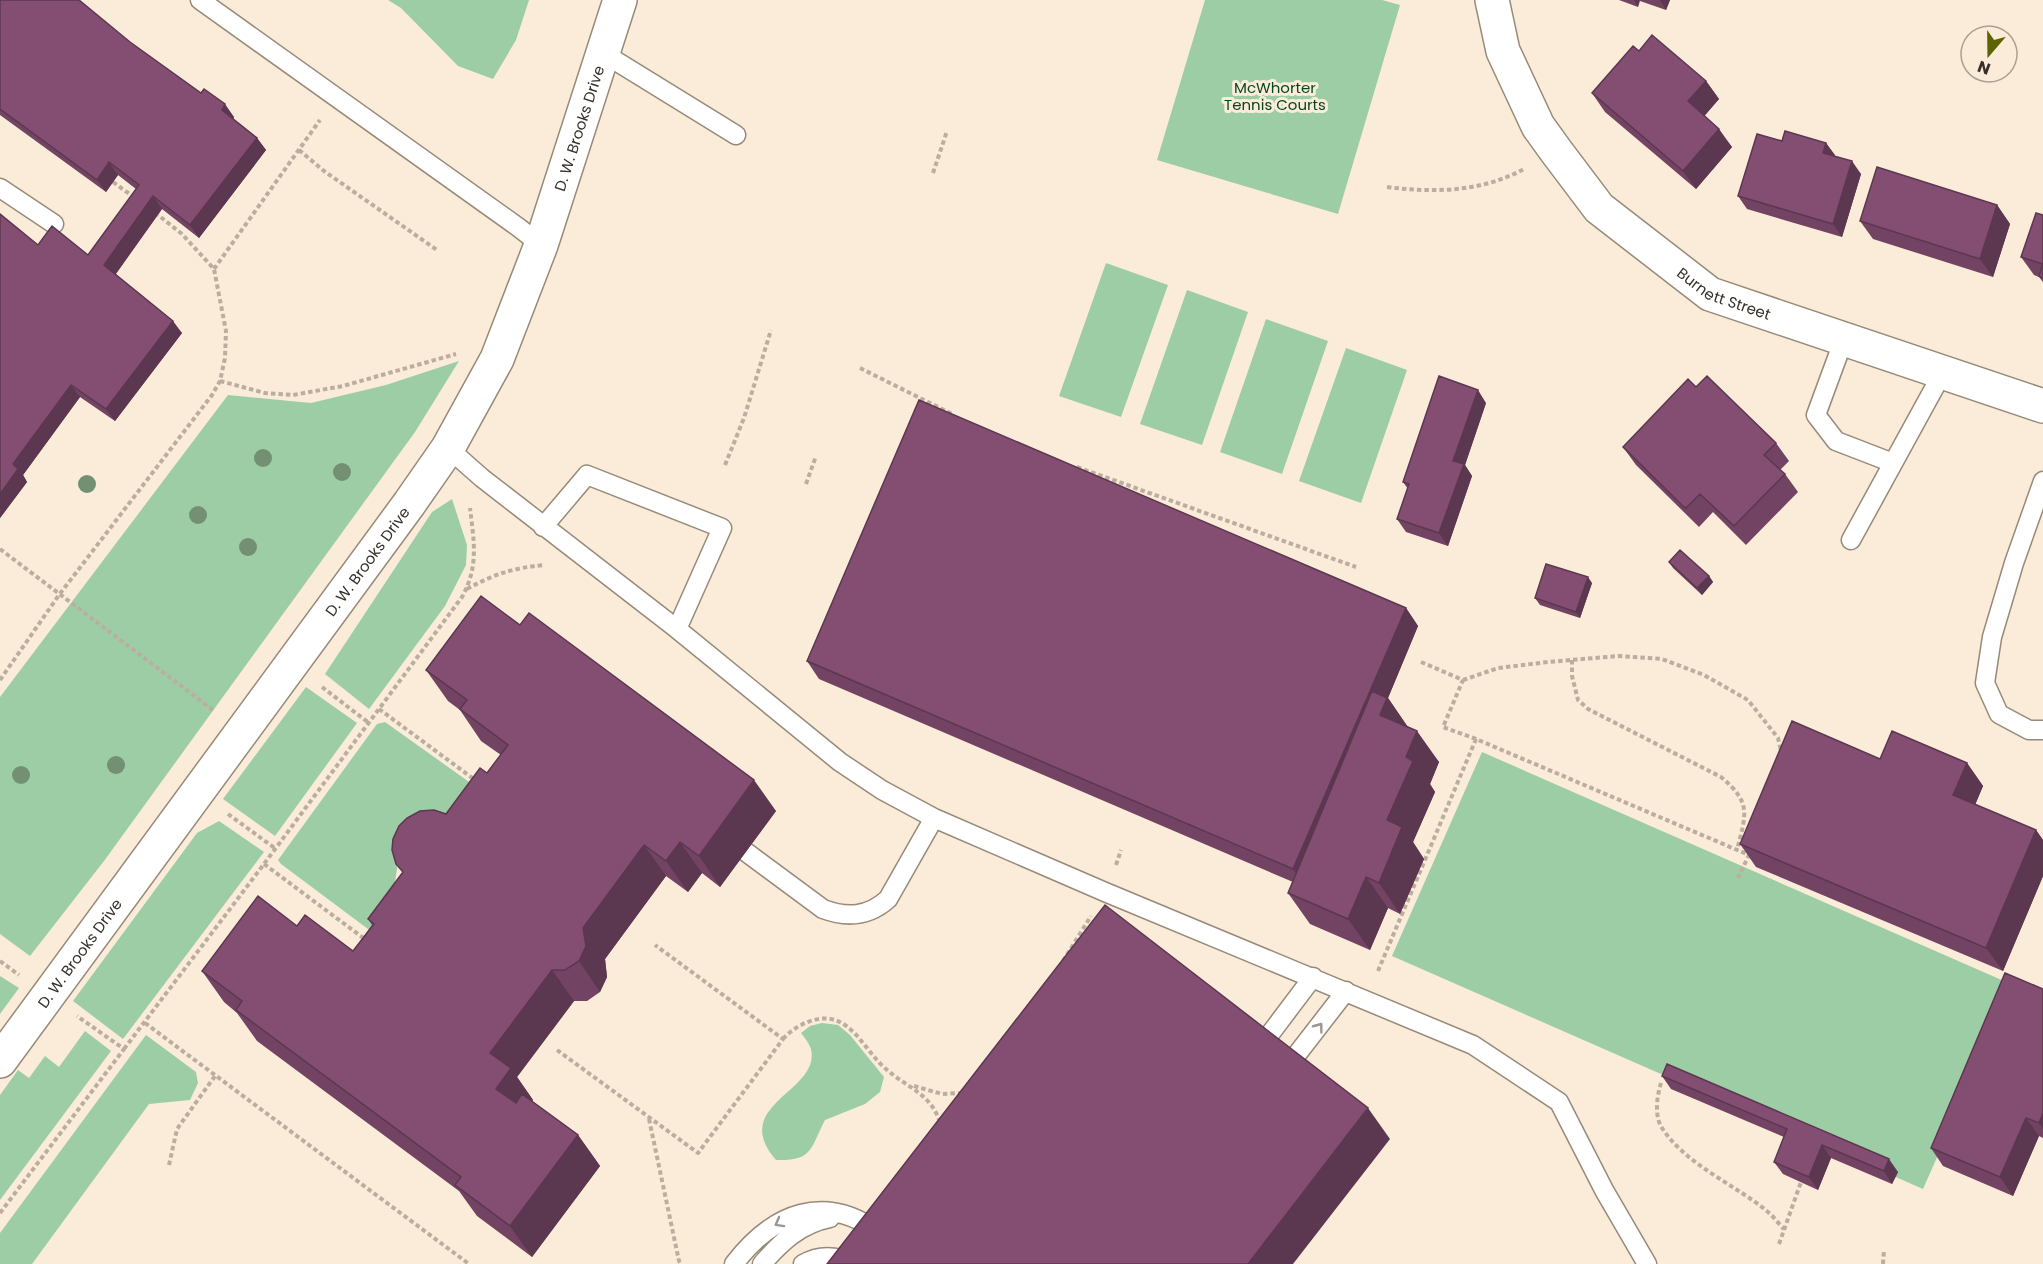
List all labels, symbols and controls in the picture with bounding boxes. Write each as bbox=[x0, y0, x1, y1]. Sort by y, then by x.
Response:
north arrow bbox=[1959, 24, 2019, 84]
text: N bbox=[1974, 55, 1994, 80]
street label: D. W. Brooks Drive bbox=[549, 63, 609, 194]
park label: McWhorter Tennis Courts bbox=[1224, 77, 1326, 115]
street label: Burnett Street bbox=[1673, 262, 1774, 324]
street label: D. W. Brooks Drive bbox=[320, 502, 414, 620]
street label: D. W. Brooks Drive bbox=[32, 894, 127, 1012]
one-way arrow bbox=[1311, 1022, 1322, 1033]
one-way arrow bbox=[775, 1216, 785, 1227]

